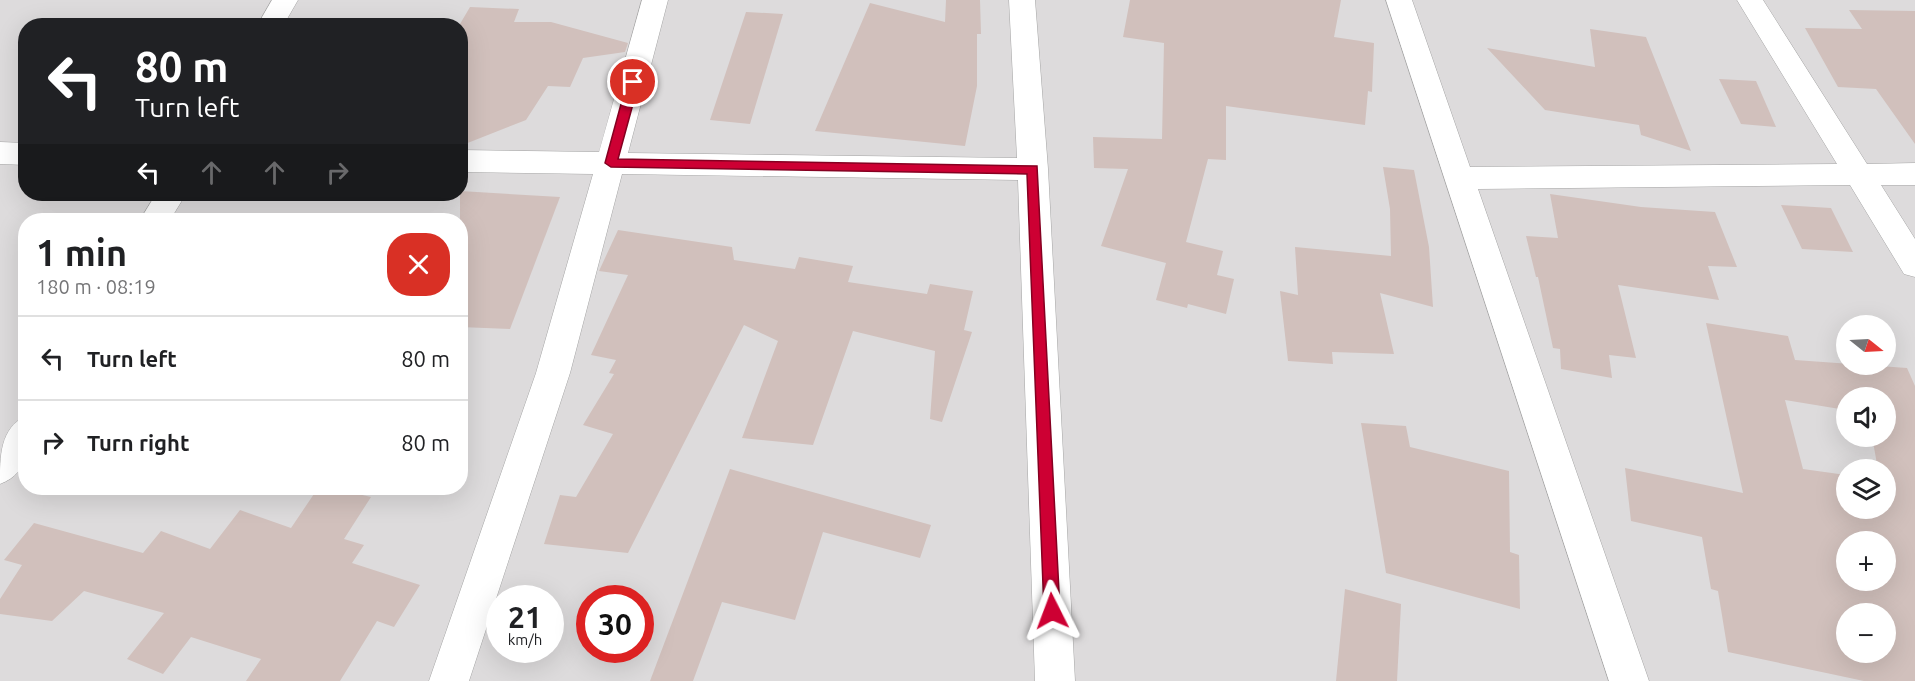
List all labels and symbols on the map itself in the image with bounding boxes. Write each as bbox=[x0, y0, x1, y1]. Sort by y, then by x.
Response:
pin bbox=[607, 56, 658, 107]
north arrow bbox=[1836, 315, 1896, 375]
position arrow bbox=[1020, 579, 1084, 643]
speed limit sign: 30 bbox=[576, 585, 654, 663]

